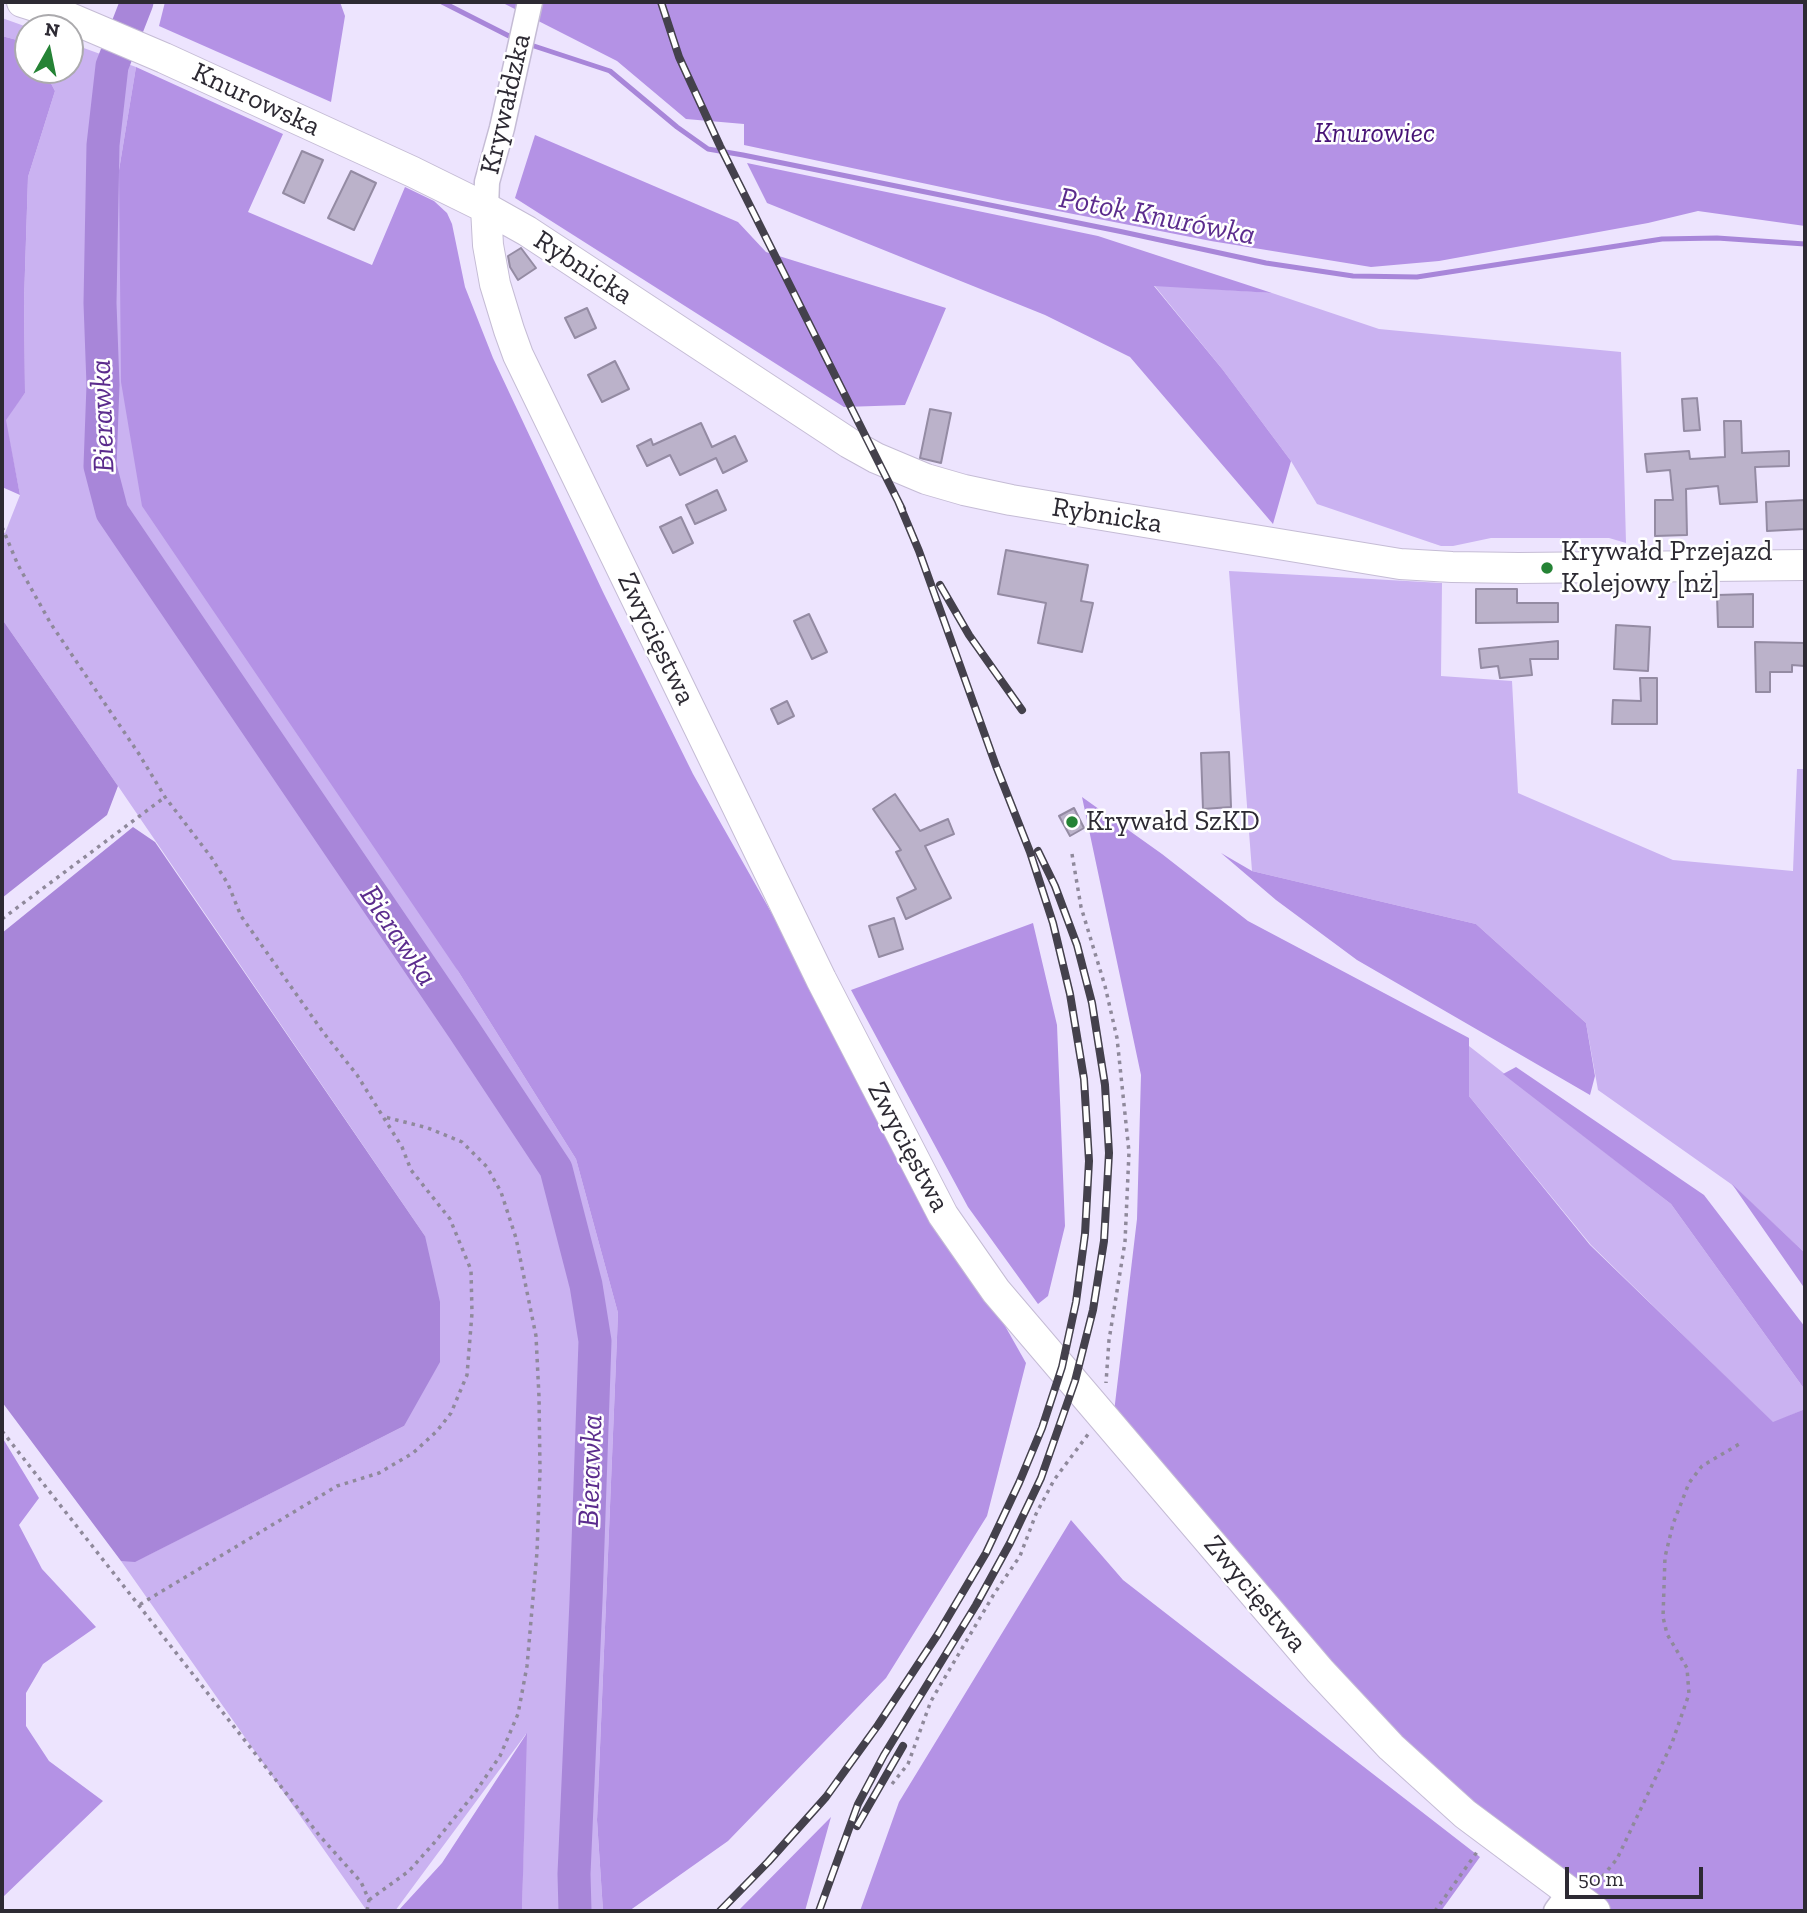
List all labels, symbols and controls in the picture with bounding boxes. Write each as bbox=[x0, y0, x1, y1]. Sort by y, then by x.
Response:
north arrow bbox=[14, 14, 84, 84]
text: N bbox=[43, 17, 61, 42]
street label: Krywałdzka bbox=[474, 31, 538, 177]
street label: Knurowska bbox=[187, 56, 325, 144]
park label: Knurowiec bbox=[1315, 117, 1435, 151]
water label: Potok Knurówka bbox=[1056, 180, 1258, 254]
street label: Rybnicka bbox=[527, 224, 639, 312]
water label: Bierawka bbox=[83, 359, 123, 473]
street label: Rybnicka bbox=[1050, 491, 1164, 541]
place label: Krywałd Przejazd Kolejowy [nż] bbox=[1561, 535, 1772, 601]
marker: Krywałd Przejazd Kolejowy [nż] bbox=[1539, 560, 1555, 576]
street label: Zwycięstwa bbox=[610, 568, 702, 710]
place label: Krywałd SzKD bbox=[1086, 805, 1260, 839]
marker: Krywałd SzKD bbox=[1064, 814, 1080, 830]
water label: Bierawka bbox=[351, 879, 445, 993]
street label: Zwycięstwa bbox=[860, 1076, 956, 1218]
water label: Bierawka bbox=[571, 1414, 611, 1528]
street label: Zwycięstwa bbox=[1196, 1529, 1314, 1659]
scale bar bbox=[1569, 1854, 1707, 1898]
text: 50 m bbox=[1578, 1866, 1624, 1891]

